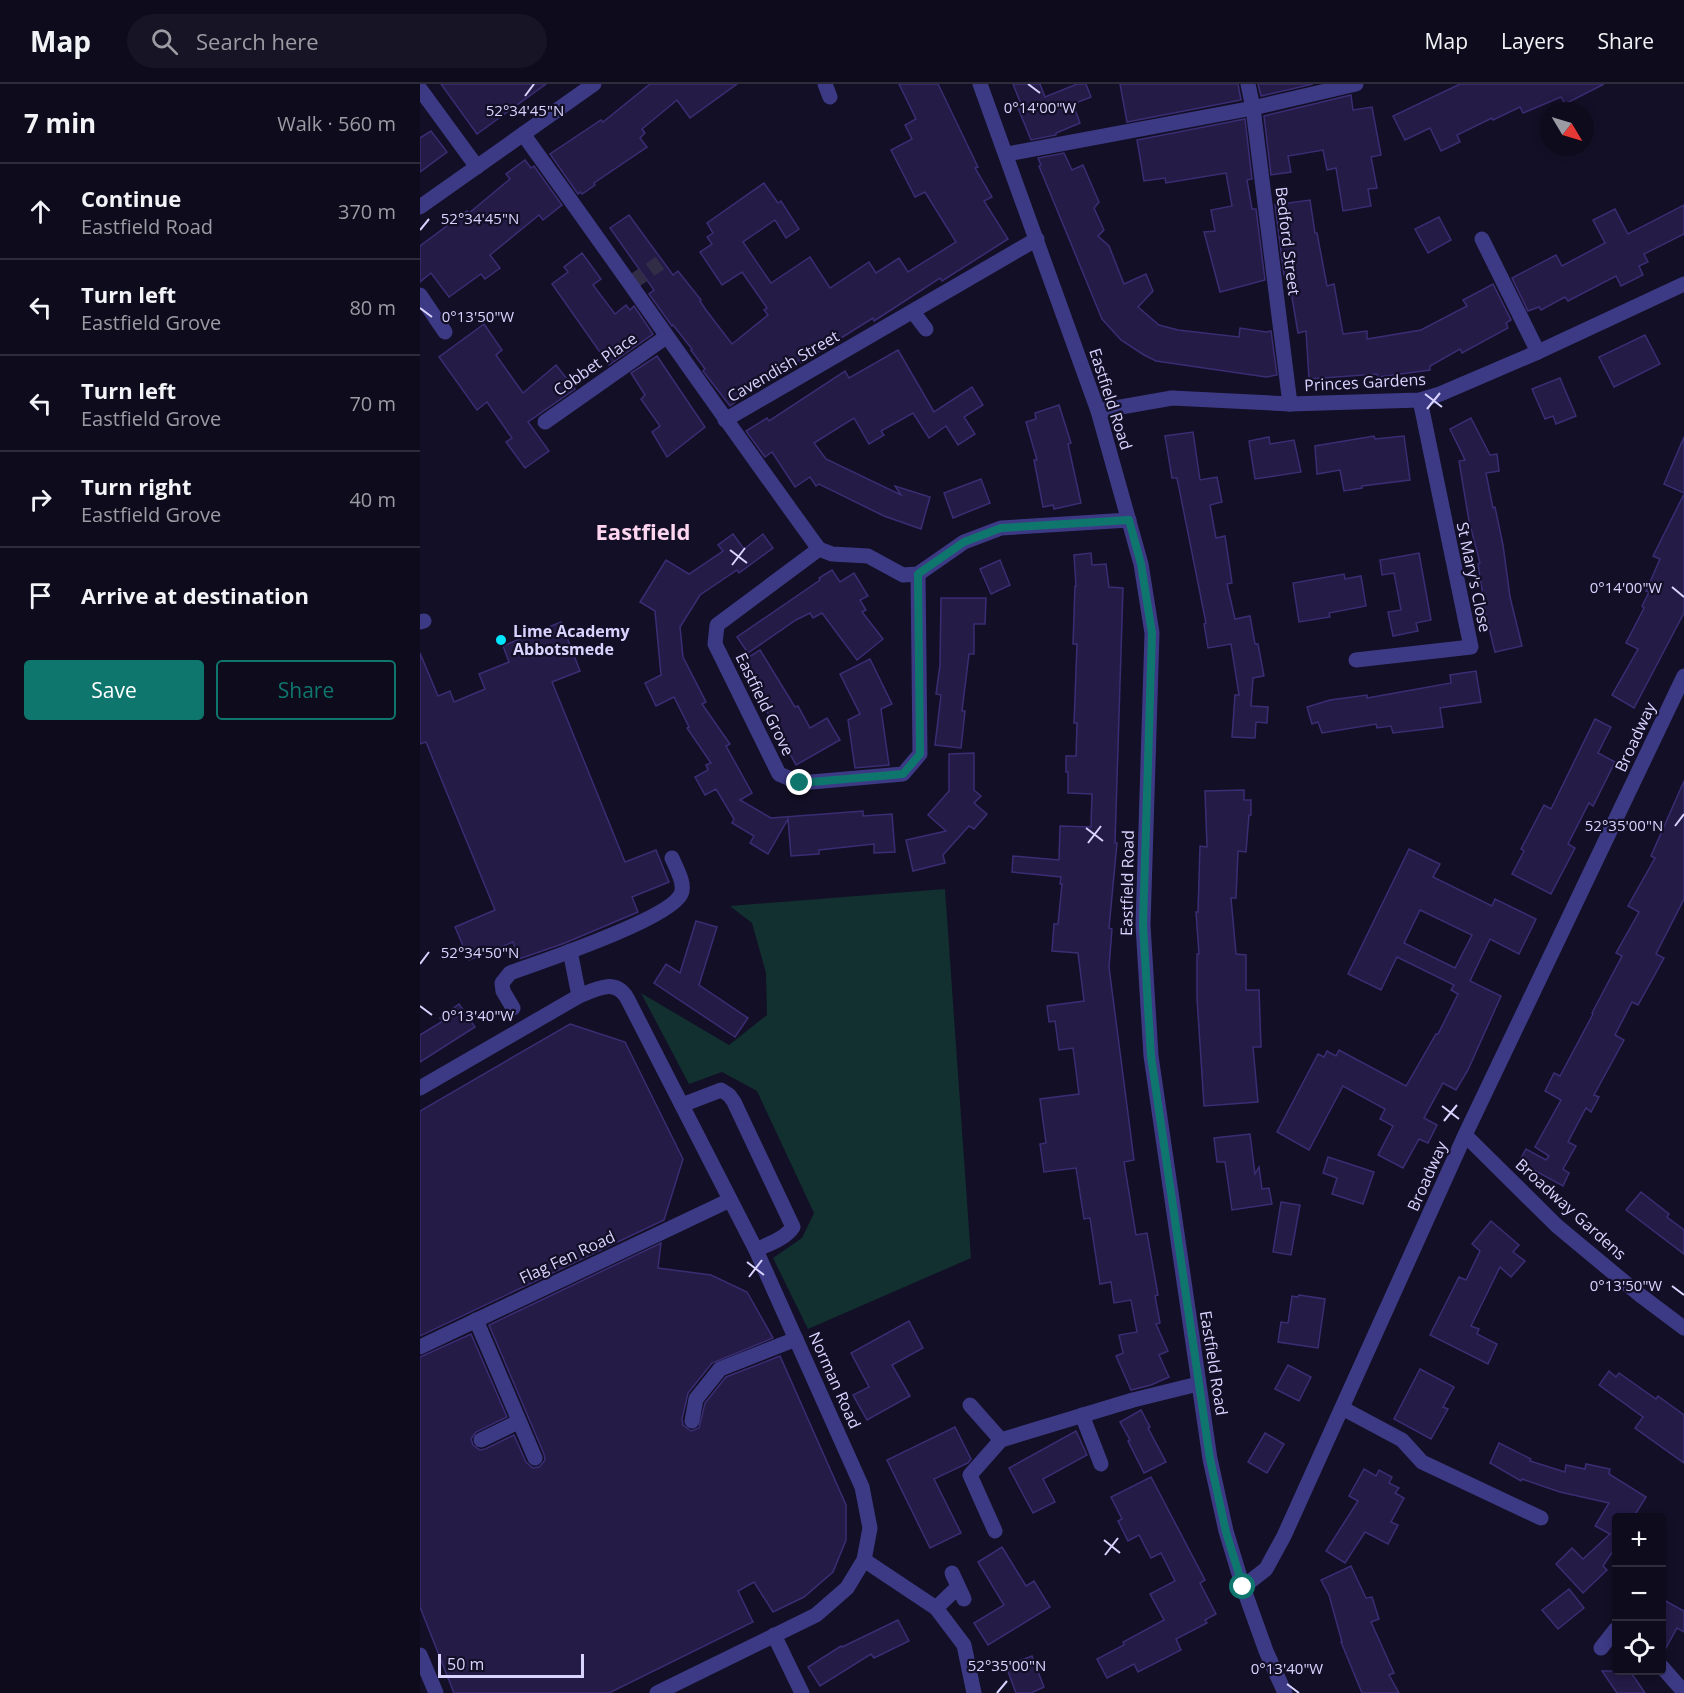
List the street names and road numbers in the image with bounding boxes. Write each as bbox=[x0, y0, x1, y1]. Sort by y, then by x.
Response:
street label: Bedford Street bbox=[1270, 185, 1306, 297]
street label: Cavendish Street bbox=[723, 325, 843, 407]
street label: Cobbet Place bbox=[549, 327, 641, 401]
street label: Eastfield Road bbox=[1084, 345, 1138, 453]
street label: Princes Gardens bbox=[1304, 368, 1426, 396]
street label: St Mary's Close bbox=[1452, 520, 1496, 634]
street label: Eastfield Grove bbox=[731, 649, 800, 759]
street label: Broadway bbox=[1609, 698, 1661, 775]
street label: Eastfield Road bbox=[1115, 830, 1139, 936]
street label: Broadway bbox=[1402, 1137, 1453, 1214]
street label: Broadway Gardens bbox=[1511, 1153, 1631, 1265]
street label: Flag Fen Road bbox=[515, 1225, 619, 1289]
street label: Eastfield Road bbox=[1195, 1309, 1233, 1417]
street label: Norman Road bbox=[804, 1328, 866, 1432]

